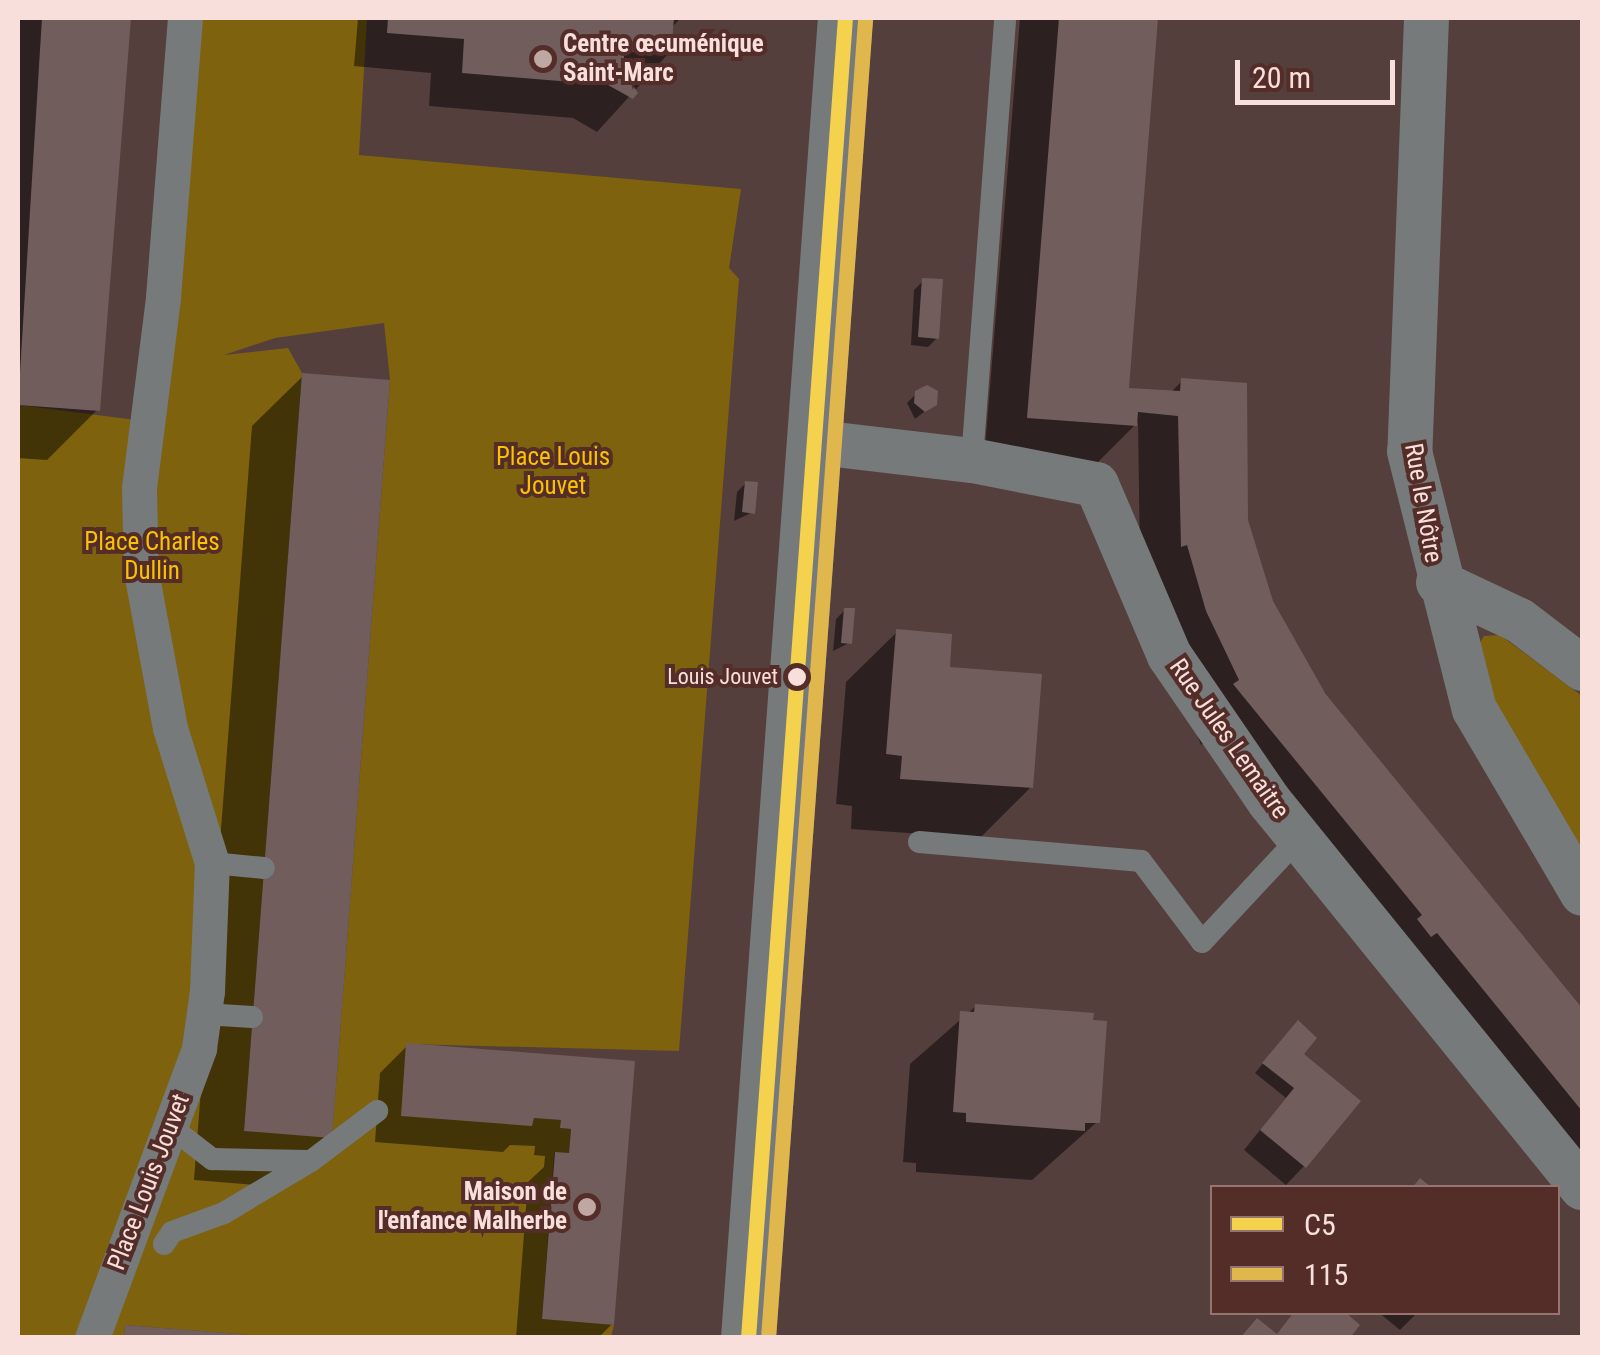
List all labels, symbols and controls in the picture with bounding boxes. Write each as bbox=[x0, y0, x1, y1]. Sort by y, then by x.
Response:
place label: Centre œcuménique Saint-Marc bbox=[563, 30, 764, 89]
scale bar bbox=[1240, 40, 1400, 102]
marker: Centre œcuménique Saint-Marc bbox=[532, 48, 554, 70]
text: 20 m bbox=[1252, 60, 1311, 95]
street label: Rue le Nôtre bbox=[1398, 441, 1448, 565]
park label: Place Louis Jouvet bbox=[496, 443, 610, 502]
park label: Place Charles Dullin bbox=[84, 528, 220, 587]
street label: Rue Jules Lemaitre bbox=[1163, 653, 1295, 825]
place label: Louis Jouvet bbox=[667, 664, 778, 690]
marker: Louis Jouvet bbox=[787, 667, 807, 687]
street label: Place Louis Jouvet bbox=[102, 1090, 196, 1274]
place label: Maison de l'enfance Malherbe bbox=[378, 1178, 567, 1237]
legend bbox=[1210, 1185, 1560, 1315]
marker: Maison de l'enfance Malherbe bbox=[576, 1196, 598, 1218]
text: C5 bbox=[1304, 1207, 1336, 1242]
text: 115 bbox=[1304, 1257, 1348, 1292]

